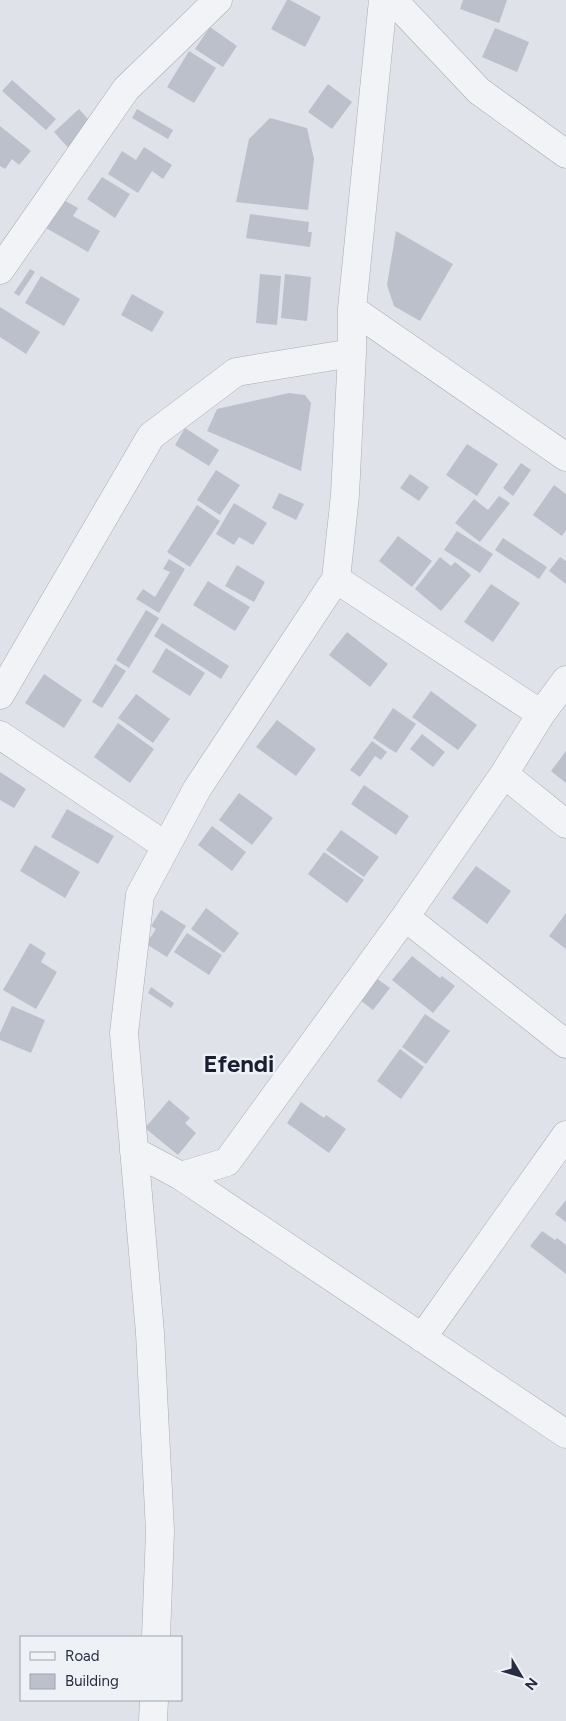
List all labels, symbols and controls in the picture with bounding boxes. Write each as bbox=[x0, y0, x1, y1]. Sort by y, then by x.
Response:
district label: Efendi bbox=[204, 1049, 274, 1078]
legend bbox=[20, 1636, 182, 1701]
text: Road bbox=[65, 1647, 100, 1665]
north arrow bbox=[496, 1651, 546, 1701]
text: Building bbox=[65, 1672, 119, 1690]
text: N bbox=[521, 1674, 541, 1693]

